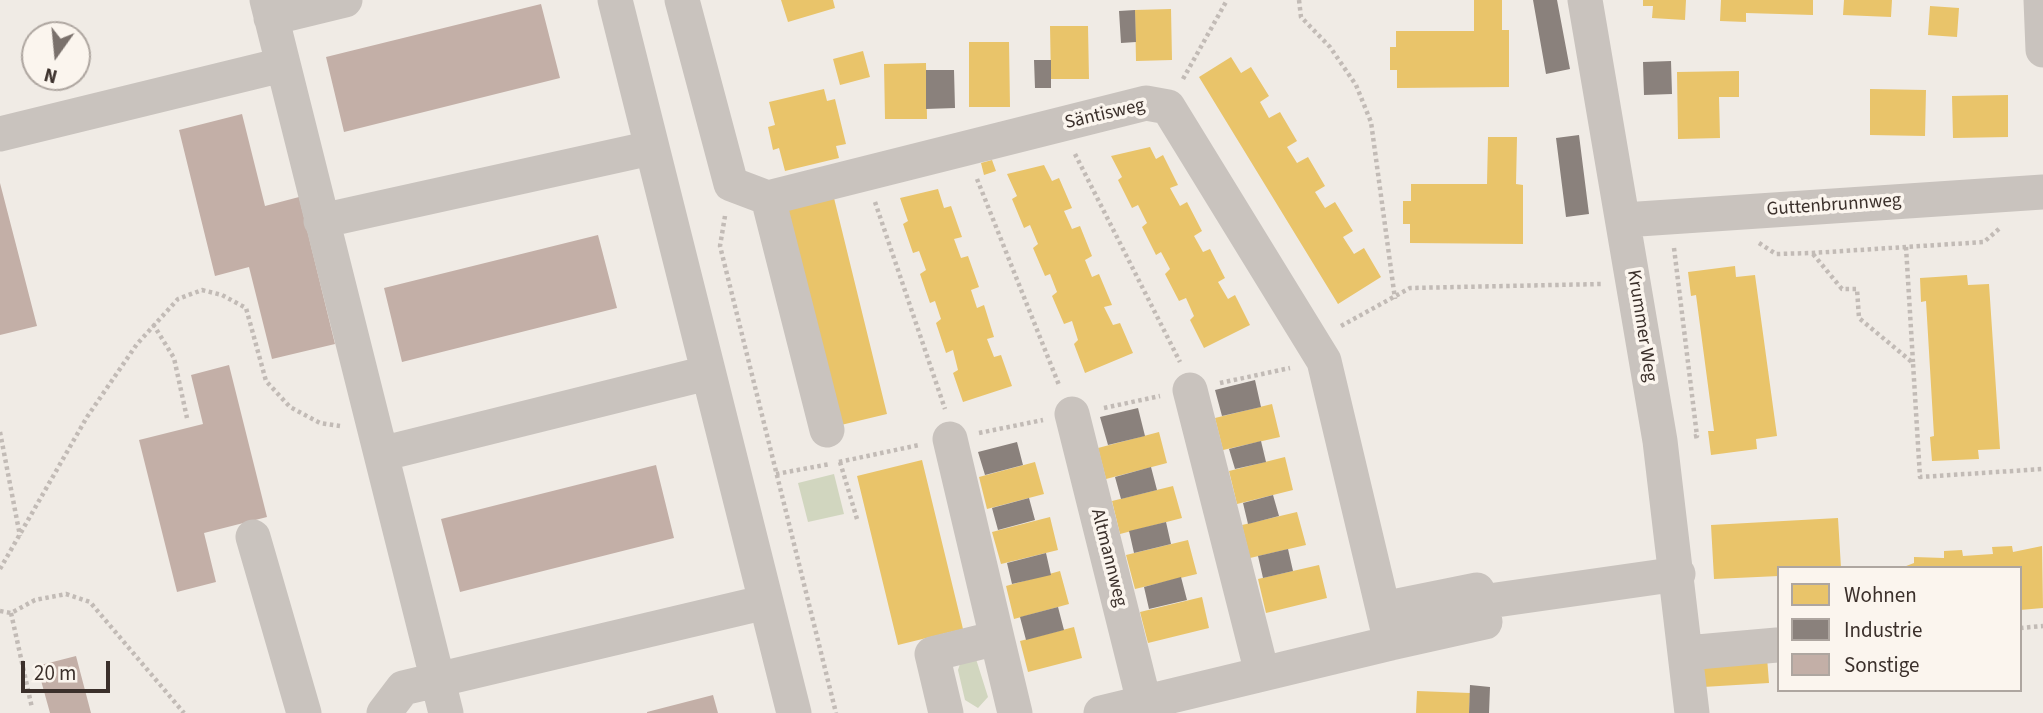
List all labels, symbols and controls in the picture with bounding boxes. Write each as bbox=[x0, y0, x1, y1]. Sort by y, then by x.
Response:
north arrow bbox=[21, 21, 91, 91]
text: N bbox=[41, 60, 61, 90]
street label: Säntisweg bbox=[1063, 95, 1147, 135]
street label: Guttenbrunnweg bbox=[1766, 190, 1902, 222]
street label: Krummer Weg bbox=[1621, 268, 1661, 384]
street label: Altmannweg bbox=[1085, 507, 1131, 609]
legend bbox=[1777, 566, 2022, 692]
text: Wohnen bbox=[1844, 580, 1917, 610]
text: Industrie bbox=[1844, 615, 1922, 645]
scale bar bbox=[24, 646, 114, 690]
text: Sonstige bbox=[1844, 650, 1919, 680]
text: 20 m bbox=[34, 658, 76, 688]

